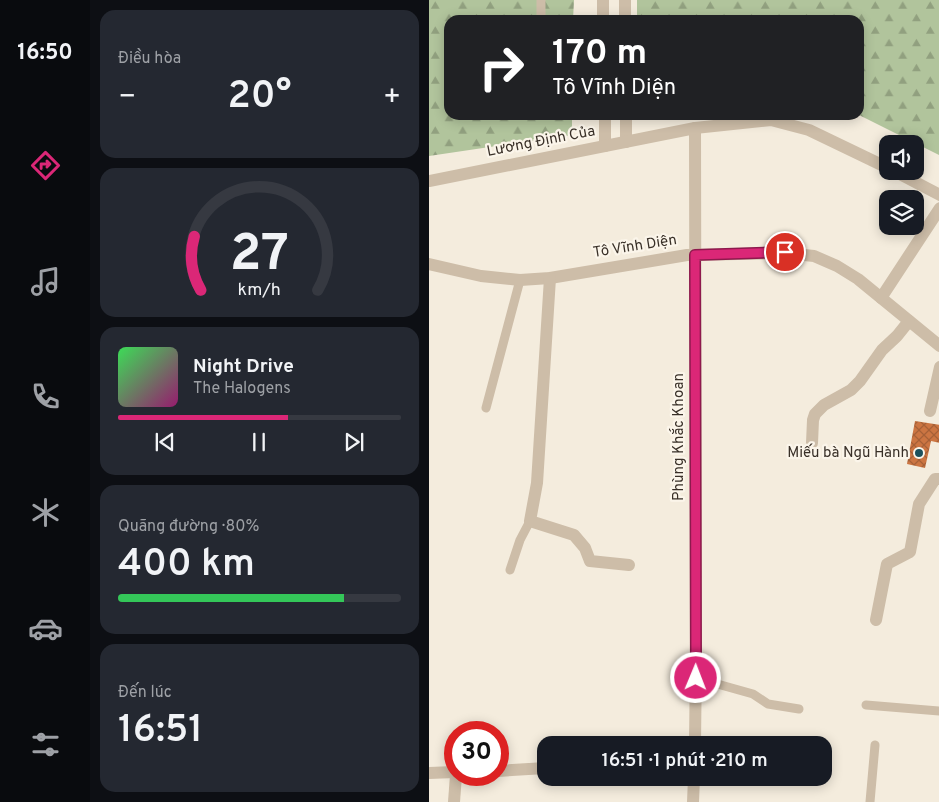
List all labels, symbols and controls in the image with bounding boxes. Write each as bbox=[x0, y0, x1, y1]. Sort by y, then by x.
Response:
text: 170 m bbox=[552, 32, 647, 76]
icon: right bbox=[469, 35, 534, 100]
text: 16:50 bbox=[17, 40, 73, 67]
text: Điều hòa bbox=[118, 49, 181, 69]
text: 20° bbox=[228, 73, 291, 122]
text: Tô Vĩnh Diện bbox=[552, 75, 676, 102]
text: − bbox=[118, 80, 136, 116]
text: + bbox=[383, 80, 401, 116]
street label: Lương Định Của bbox=[485, 122, 597, 162]
map controls bbox=[879, 135, 924, 235]
button: sound bbox=[879, 135, 924, 180]
icon: directions bbox=[28, 148, 63, 183]
button: layers bbox=[879, 190, 924, 235]
text: 27 bbox=[230, 223, 289, 289]
street label: Tô Vĩnh Diện bbox=[592, 231, 678, 263]
pin bbox=[764, 231, 806, 273]
icon: arrive bbox=[771, 238, 799, 266]
icon: music bbox=[28, 264, 63, 299]
text: km/h bbox=[238, 279, 281, 302]
text: Night Drive bbox=[193, 355, 294, 379]
street label: Phùng Khắc Khoan bbox=[669, 373, 689, 501]
icon: phone bbox=[28, 379, 63, 414]
text: The Halogens bbox=[193, 379, 291, 399]
icon: previous bbox=[151, 428, 179, 456]
icon: pause bbox=[245, 428, 273, 456]
icon: next bbox=[340, 428, 368, 456]
place label: Miếu bà Ngũ Hành bbox=[787, 443, 909, 463]
marker: Miếu bà Ngũ Hành bbox=[913, 447, 925, 459]
icon: climate bbox=[28, 495, 63, 530]
text: Quãng đường · 80% bbox=[118, 517, 259, 537]
text: 400 km bbox=[118, 541, 255, 590]
icon: car bbox=[28, 611, 63, 646]
position arrow bbox=[669, 651, 721, 703]
text: Đến lúc bbox=[118, 683, 172, 703]
text: 16:51 bbox=[118, 707, 203, 756]
speed limit sign: 30 bbox=[444, 721, 509, 786]
icon: filters bbox=[28, 727, 63, 762]
text: 16:51 · 1 phút · 210 m bbox=[601, 749, 768, 773]

